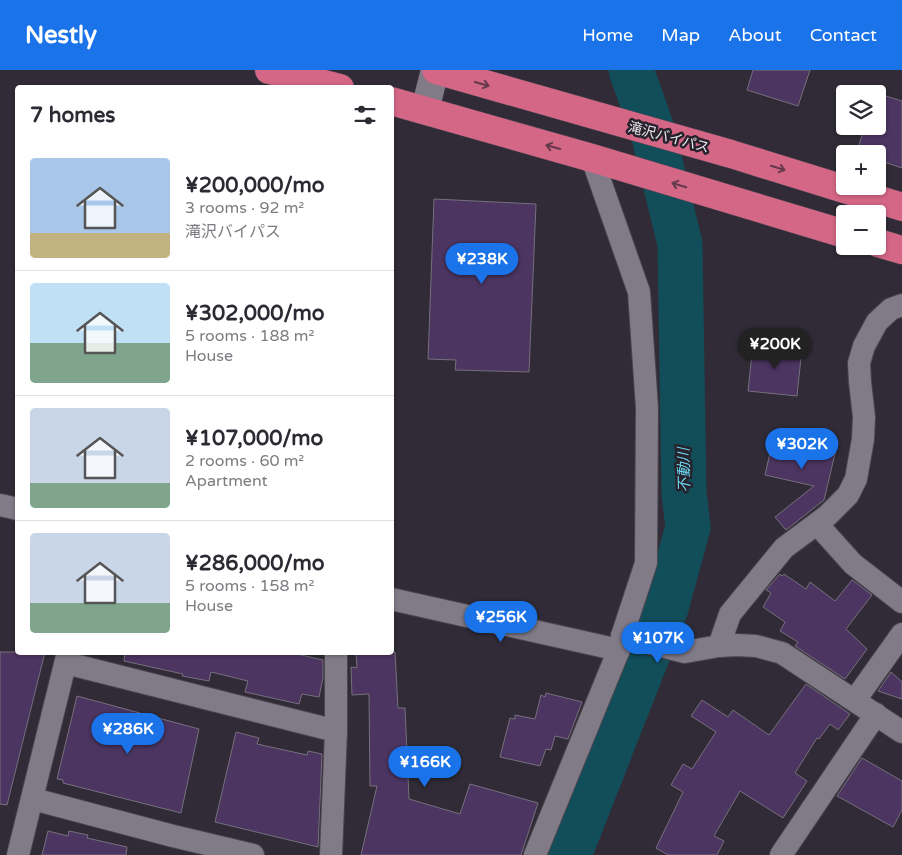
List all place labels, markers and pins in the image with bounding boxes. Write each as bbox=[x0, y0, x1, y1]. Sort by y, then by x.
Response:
pin: ¥238K bbox=[447, 242, 517, 285]
pin: ¥200K bbox=[740, 328, 810, 370]
pin: ¥302K bbox=[767, 428, 837, 470]
pin: ¥256K bbox=[466, 600, 536, 643]
pin: ¥107K bbox=[623, 622, 693, 664]
pin: ¥286K bbox=[93, 712, 163, 755]
pin: ¥166K bbox=[390, 746, 460, 788]

